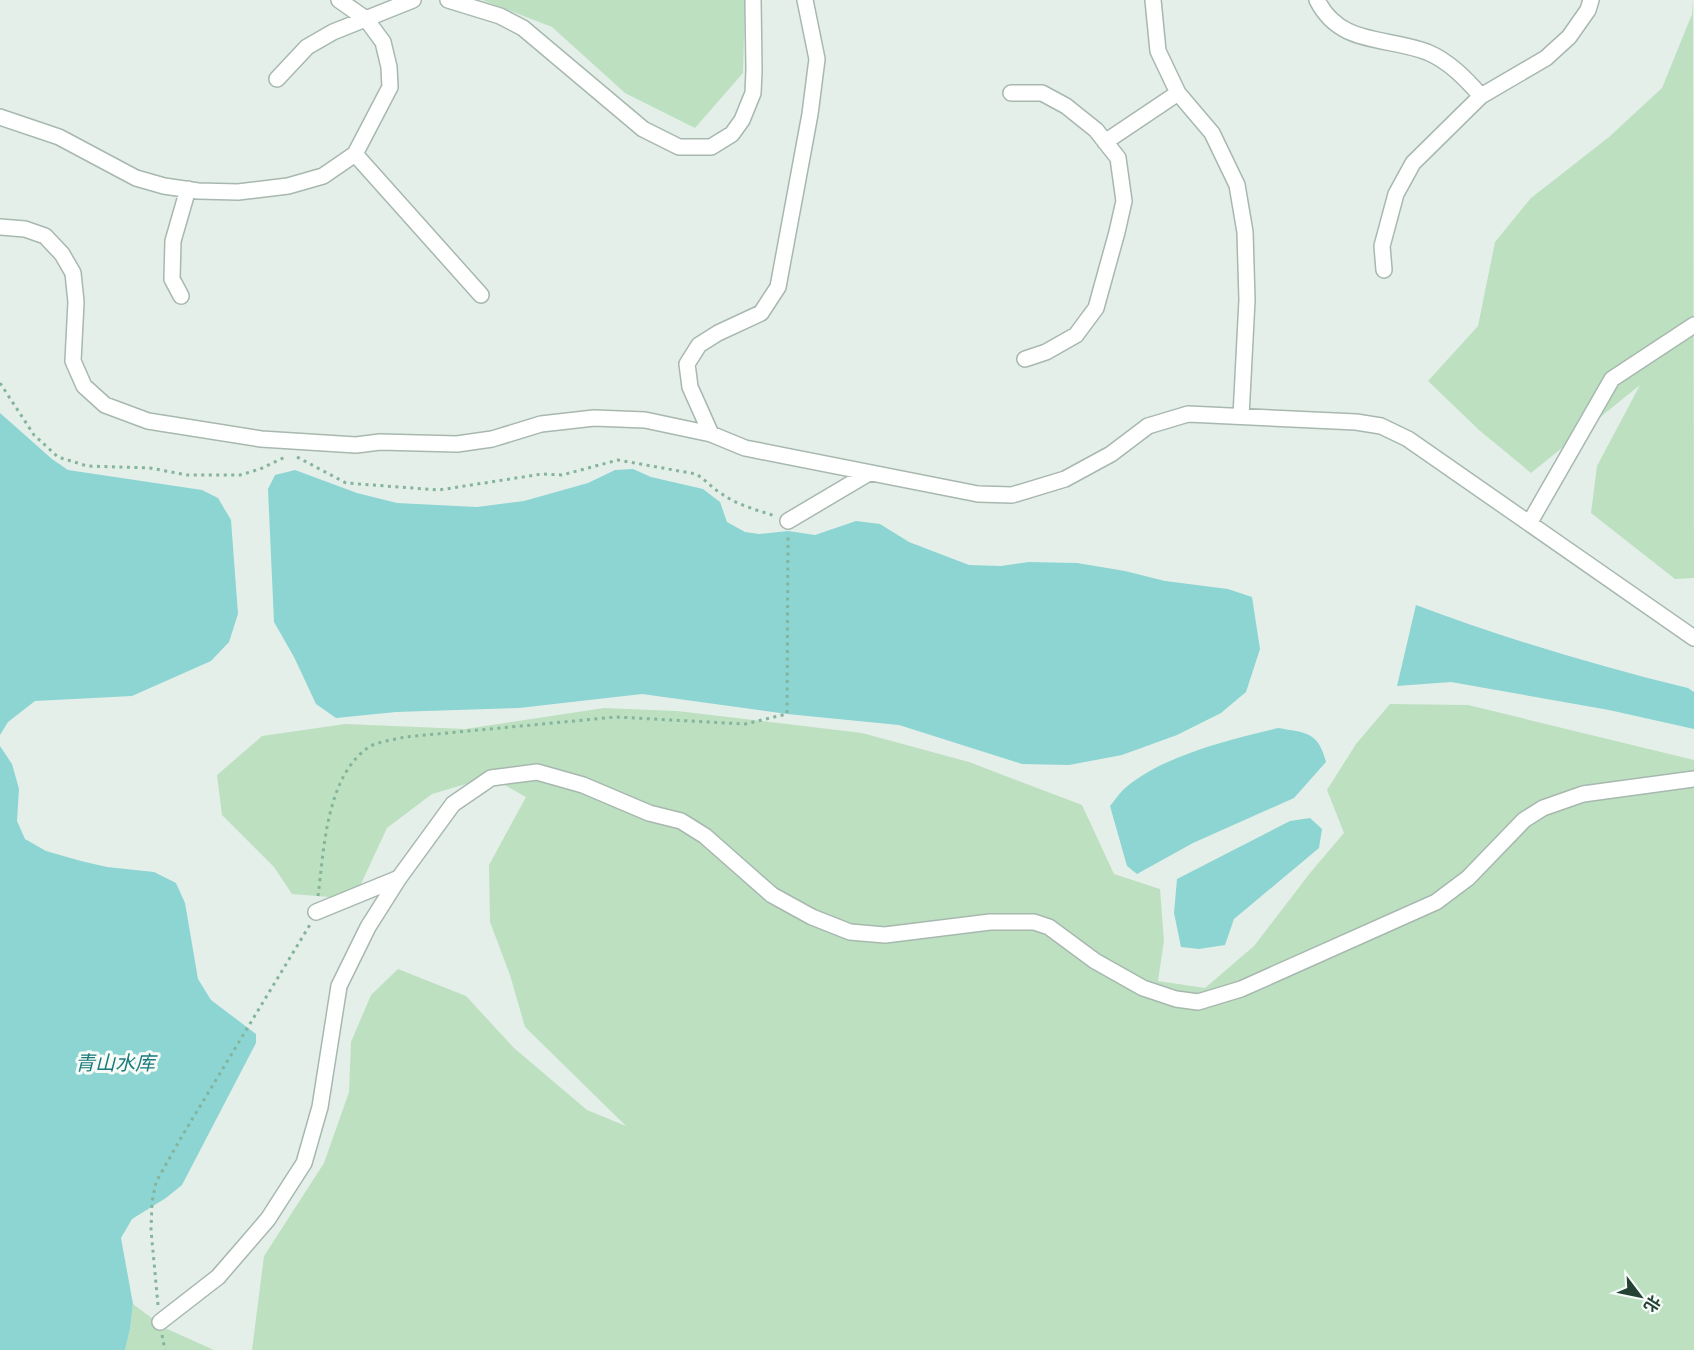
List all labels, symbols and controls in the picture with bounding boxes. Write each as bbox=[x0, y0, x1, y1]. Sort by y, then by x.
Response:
water label: 青山水库 bbox=[75, 1052, 158, 1074]
north arrow bbox=[1610, 1266, 1670, 1326]
text: 北 bbox=[1641, 1292, 1664, 1315]

